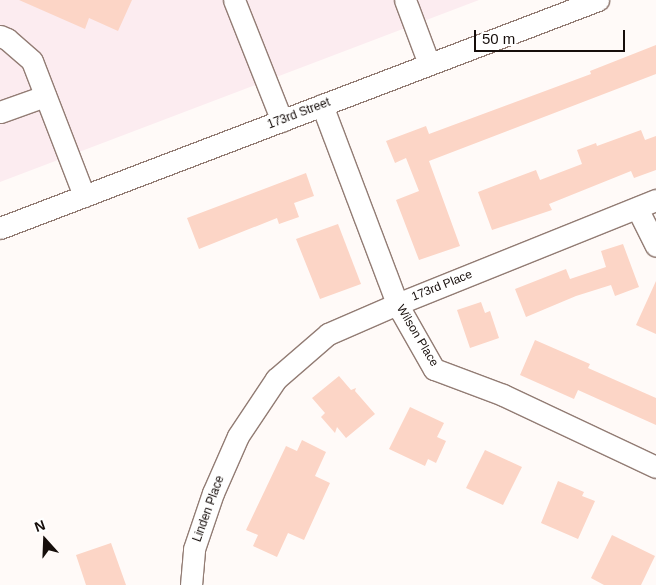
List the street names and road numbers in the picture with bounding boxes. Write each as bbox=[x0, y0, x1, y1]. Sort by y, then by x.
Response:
street label: 173rd Street bbox=[266, 95, 332, 133]
street label: 173rd Place bbox=[410, 267, 474, 305]
street label: Wilson Place bbox=[393, 303, 441, 369]
street label: Linden Place bbox=[190, 474, 228, 544]

